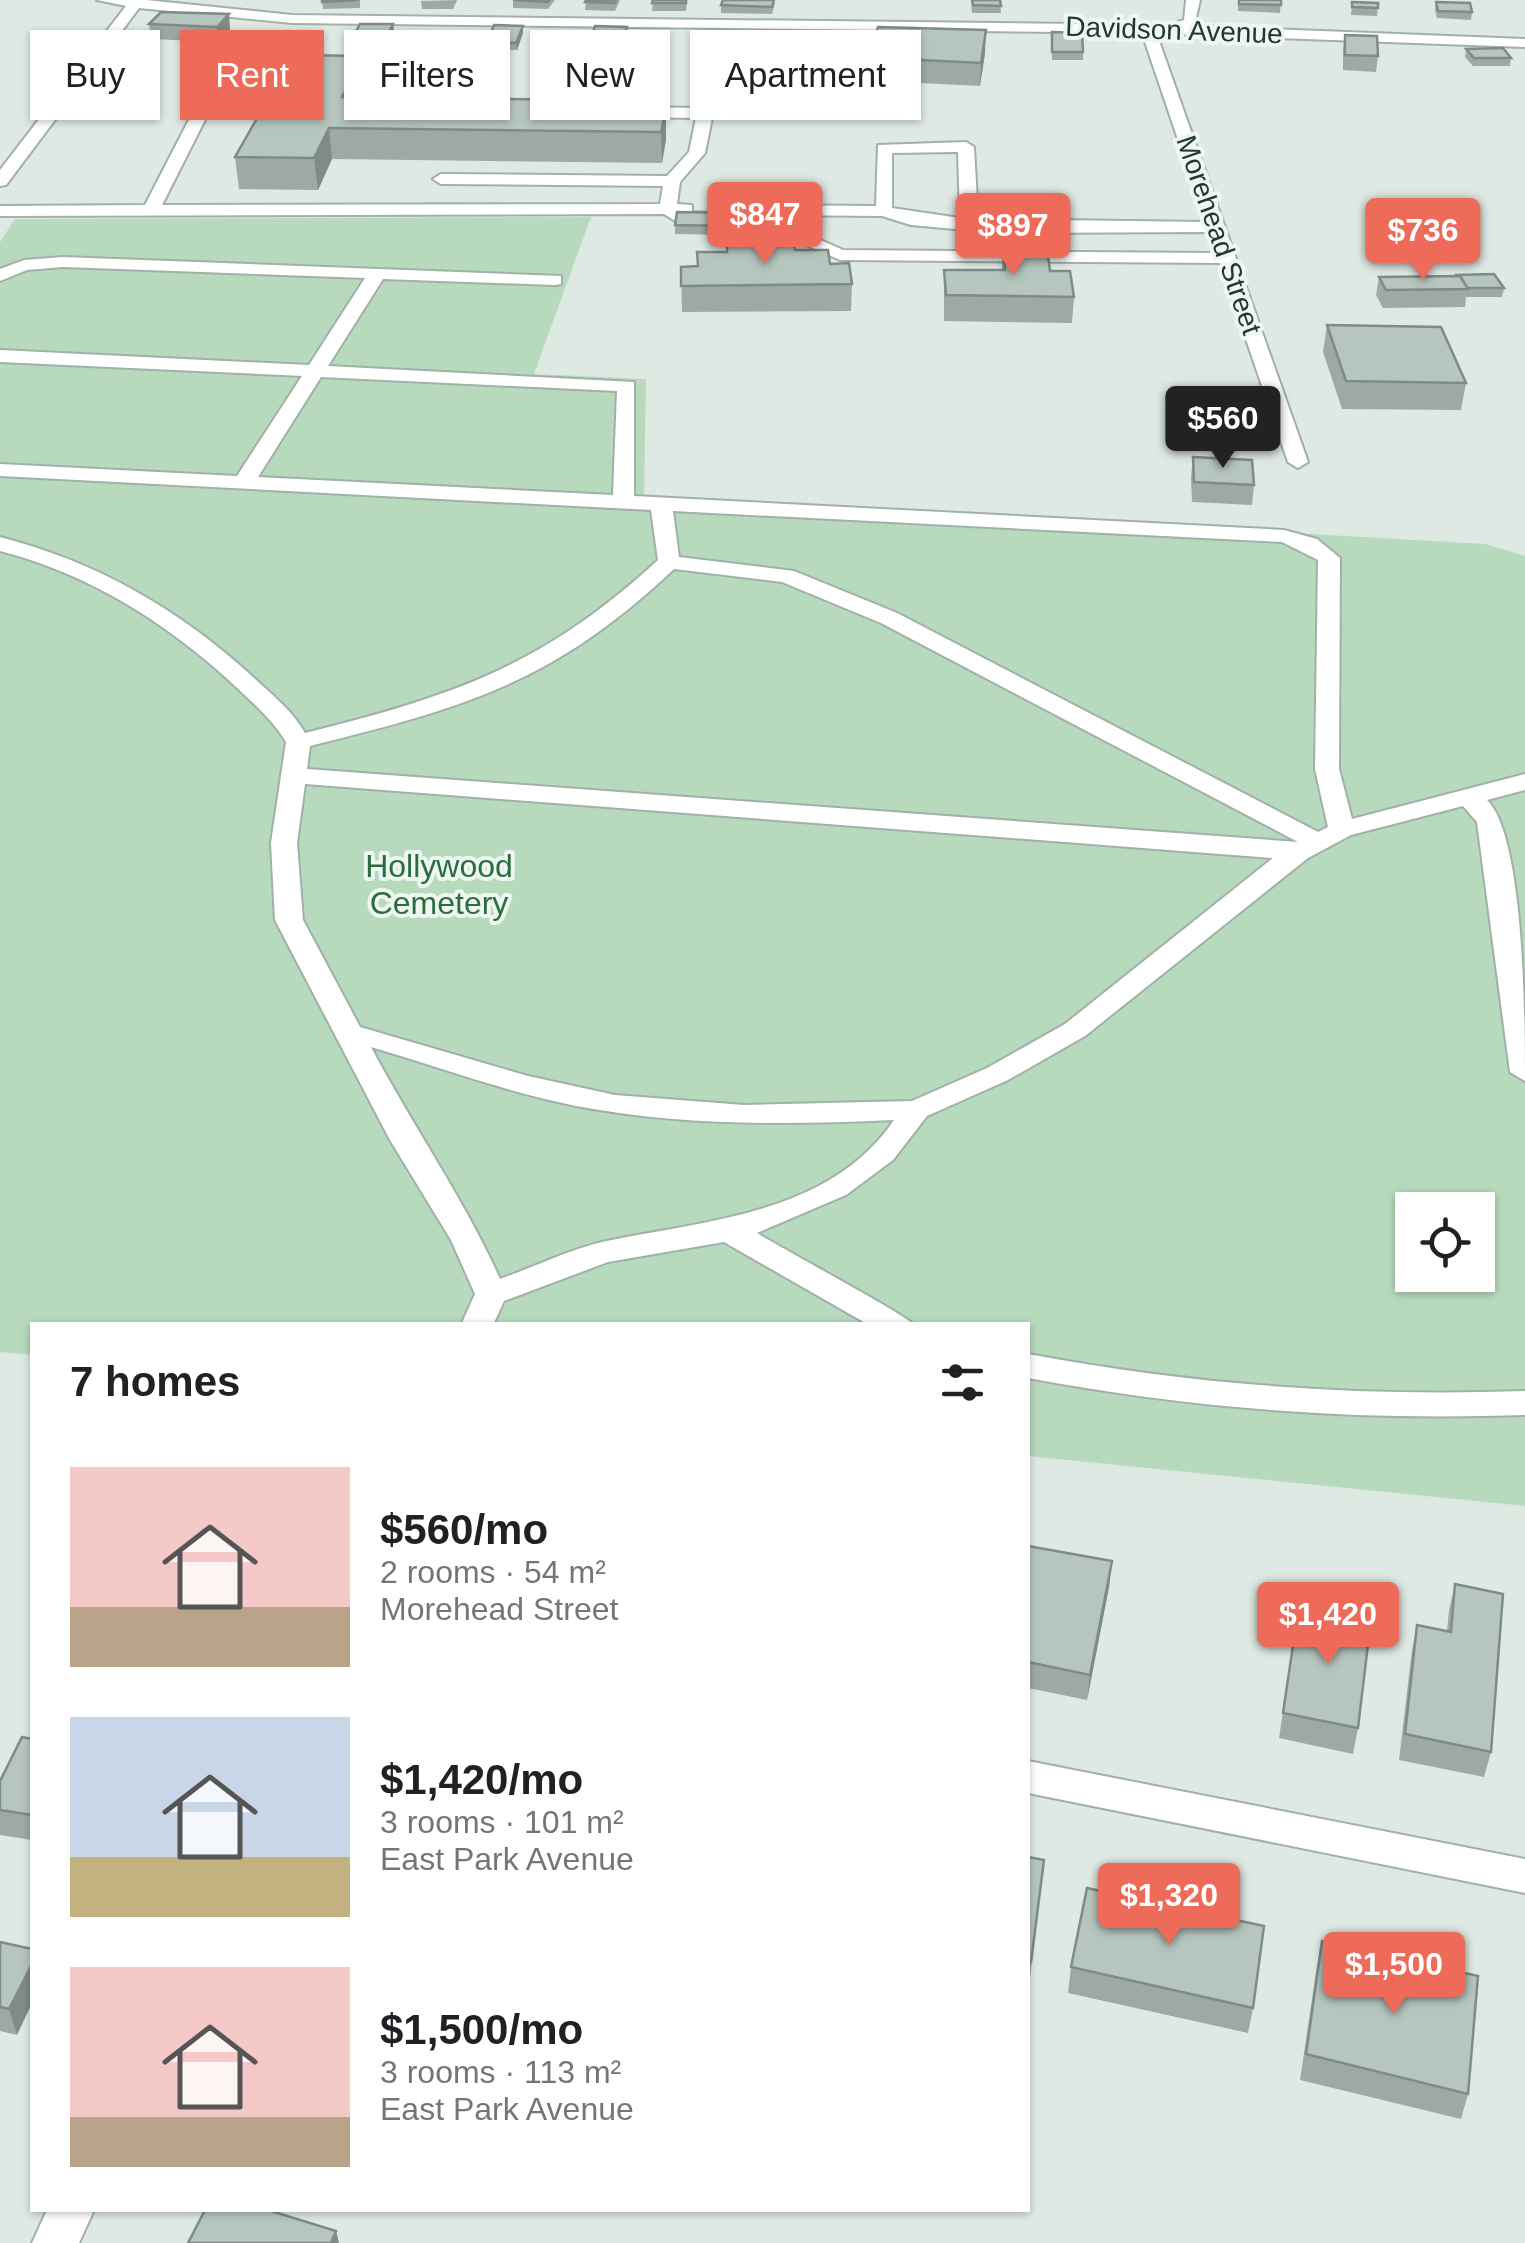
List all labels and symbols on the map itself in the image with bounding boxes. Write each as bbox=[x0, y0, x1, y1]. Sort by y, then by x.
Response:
street label: Davidson Avenue bbox=[1065, 11, 1283, 49]
street label: Morehead Street bbox=[1170, 131, 1268, 339]
pin: $847 bbox=[706, 182, 824, 267]
pin: $897 bbox=[954, 193, 1072, 278]
pin: $736 bbox=[1364, 198, 1482, 283]
pin: $560 bbox=[1164, 386, 1282, 471]
park label: Hollywood Cemetery bbox=[365, 848, 513, 921]
pin: $1,420 bbox=[1247, 1582, 1409, 1667]
pin: $1,320 bbox=[1088, 1863, 1250, 1948]
pin: $1,500 bbox=[1313, 1932, 1475, 2017]

